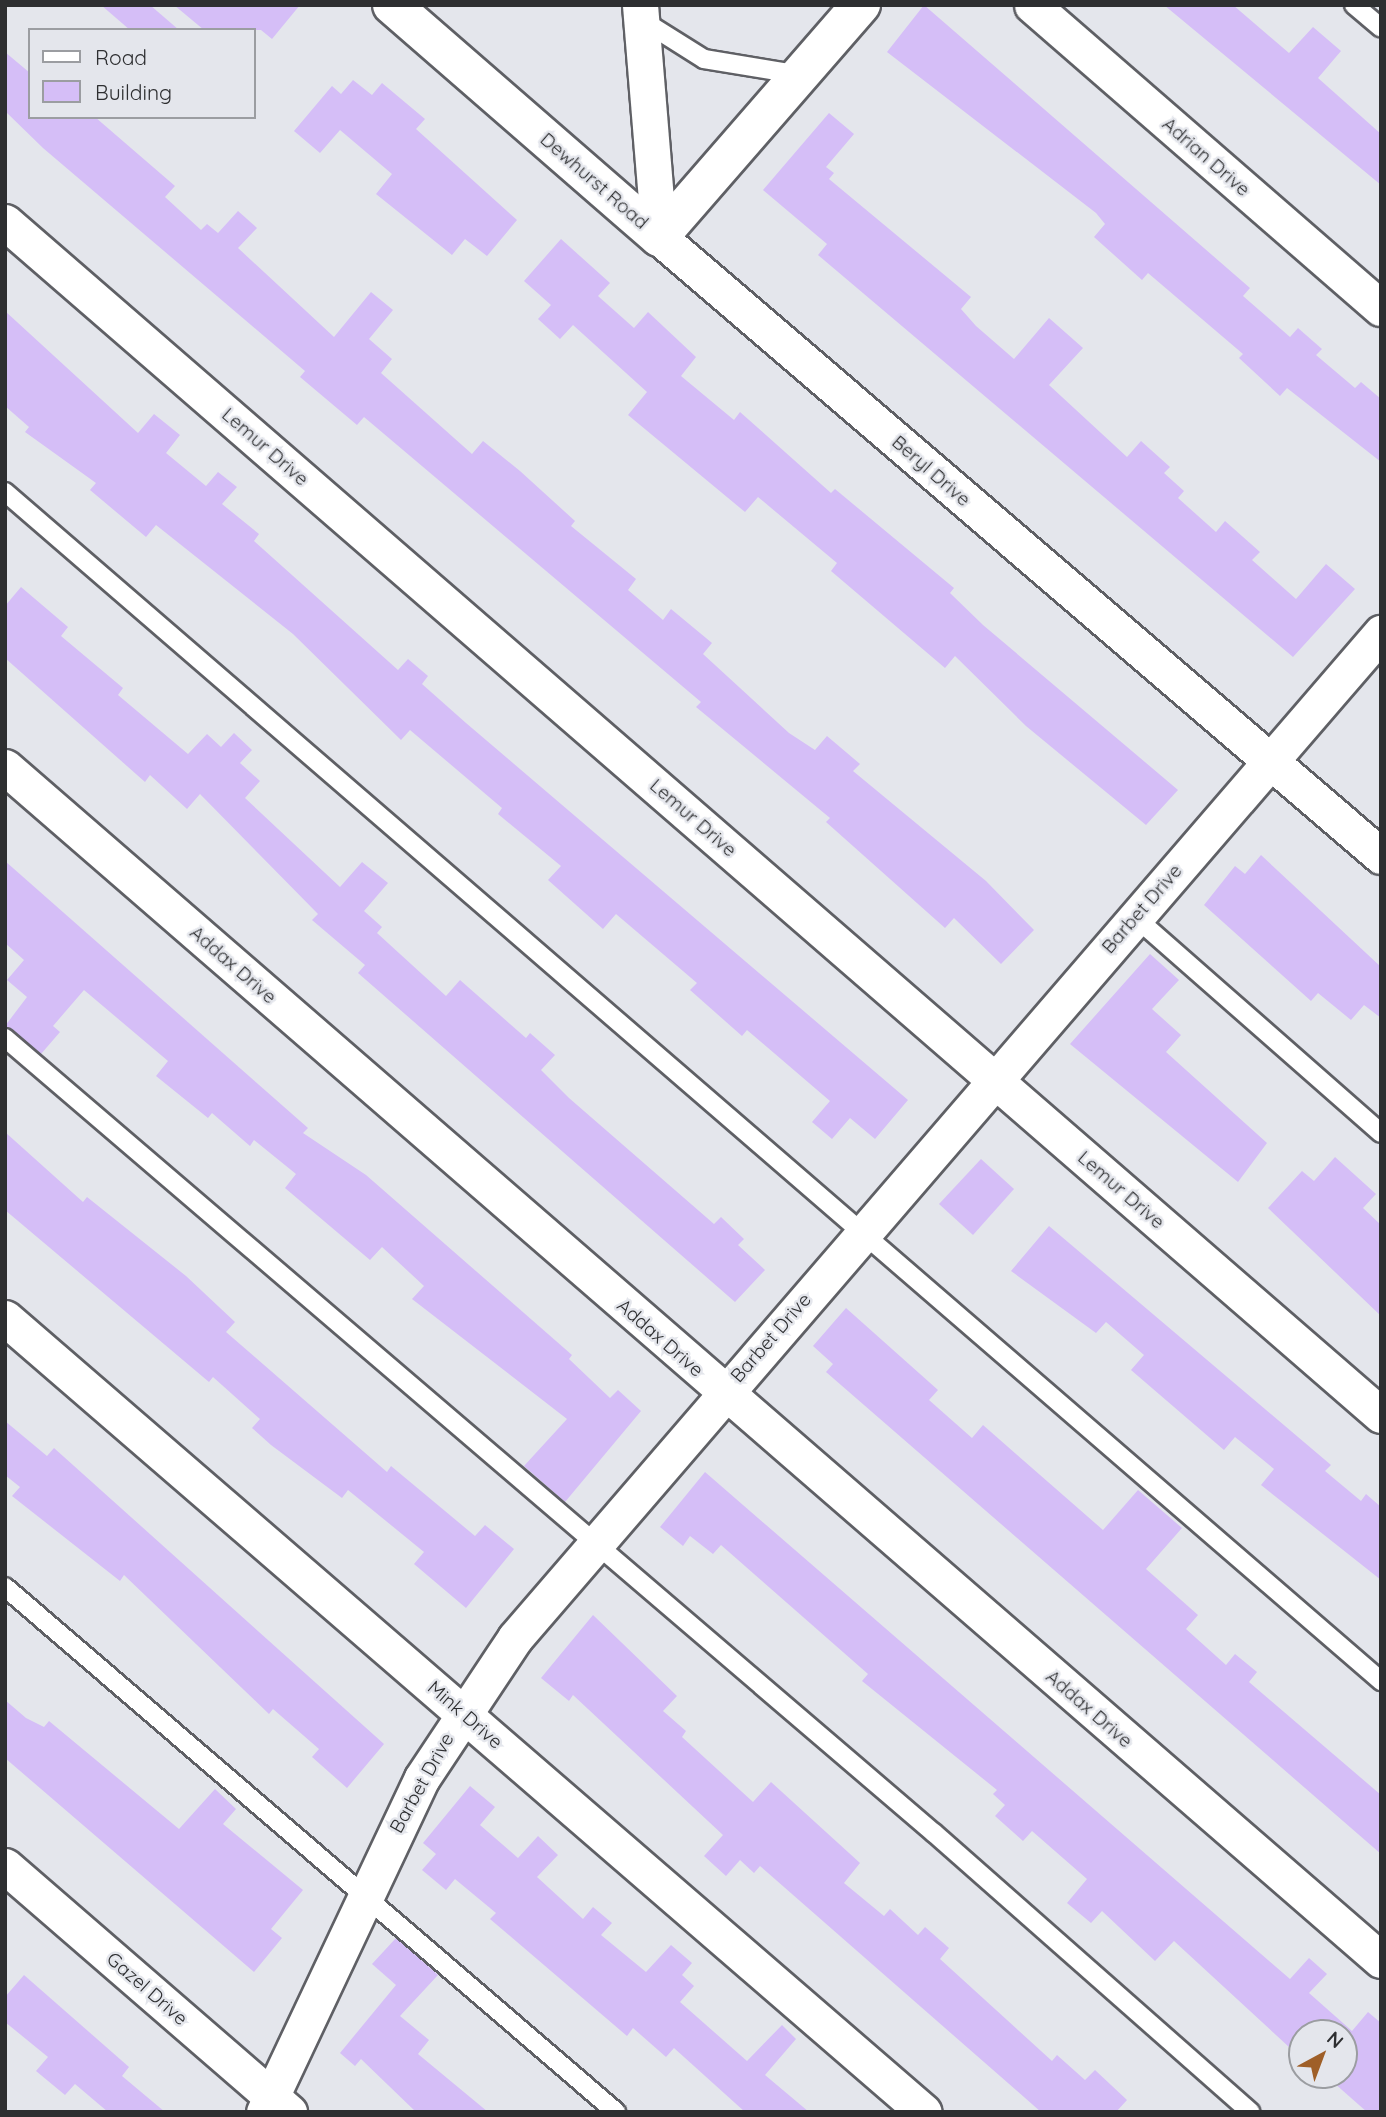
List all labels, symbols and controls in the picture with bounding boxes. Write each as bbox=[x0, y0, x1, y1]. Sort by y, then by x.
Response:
legend bbox=[28, 28, 256, 119]
text: Road bbox=[95, 44, 147, 70]
text: Building bbox=[95, 79, 172, 105]
street label: Adrian Drive bbox=[1158, 113, 1254, 201]
street label: Dewhurst Road bbox=[535, 128, 653, 234]
street label: Lemur Drive bbox=[217, 403, 313, 491]
street label: Beryl Drive bbox=[887, 431, 975, 511]
street label: Lemur Drive bbox=[645, 774, 741, 862]
street label: Barbet Drive bbox=[1097, 860, 1187, 958]
street label: Addax Drive bbox=[185, 921, 281, 1009]
street label: Lemur Drive bbox=[1073, 1146, 1169, 1234]
street label: Barbet Drive bbox=[726, 1289, 816, 1387]
street label: Addax Drive bbox=[612, 1294, 708, 1382]
street label: Addax Drive bbox=[1041, 1665, 1137, 1753]
street label: Mink Drive bbox=[423, 1676, 507, 1754]
street label: Barbet Drive bbox=[385, 1729, 459, 1837]
street label: Gazel Drive bbox=[102, 1948, 192, 2030]
north arrow bbox=[1288, 2019, 1358, 2089]
text: N bbox=[1322, 2026, 1349, 2053]

